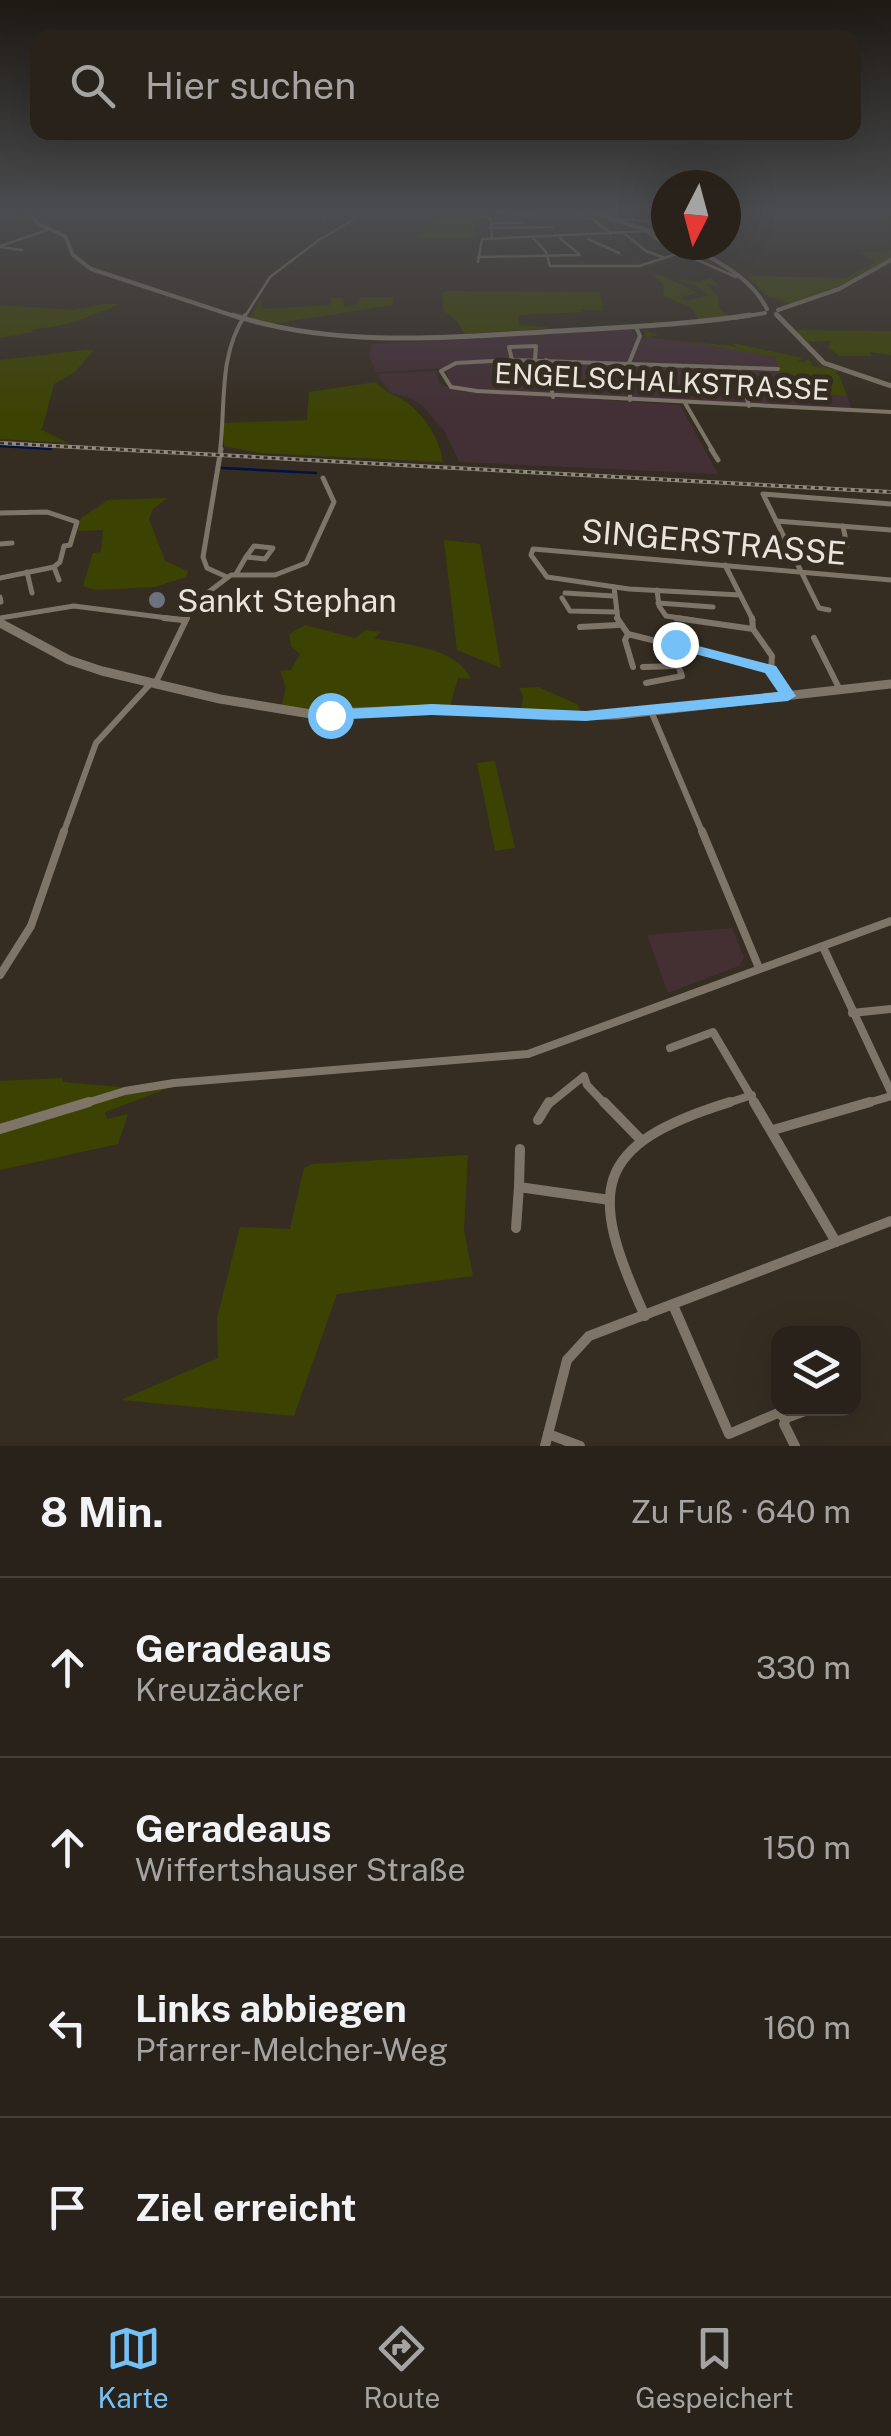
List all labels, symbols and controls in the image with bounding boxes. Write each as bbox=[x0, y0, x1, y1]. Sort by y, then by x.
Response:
search box bbox=[30, 30, 861, 140]
icon: search bbox=[65, 58, 120, 113]
text: Hier suchen bbox=[145, 63, 356, 108]
north arrow bbox=[651, 170, 741, 260]
street label: ENGELSCHALKSTRASSE bbox=[494, 356, 830, 406]
street label: SINGERSTRASSE bbox=[580, 512, 848, 572]
place label: Sankt Stephan bbox=[177, 582, 397, 619]
marker: Sankt Stephan bbox=[146, 589, 168, 611]
route end bbox=[653, 622, 699, 668]
route start bbox=[308, 693, 354, 739]
map controls bbox=[771, 1326, 861, 1416]
button: layers bbox=[771, 1326, 861, 1416]
text: 8 Min. bbox=[40, 1487, 164, 1536]
text: Zu Fuß · 640 m bbox=[630, 1493, 851, 1530]
text: Geradeaus bbox=[135, 1626, 332, 1671]
icon: ahead bbox=[40, 1640, 95, 1695]
text: 330 m bbox=[756, 1649, 851, 1686]
text: Kreuzäcker bbox=[135, 1671, 304, 1708]
text: Geradeaus bbox=[135, 1806, 332, 1851]
icon: ahead bbox=[40, 1820, 95, 1875]
text: 150 m bbox=[762, 1829, 851, 1866]
text: Wiffertshauser Straße bbox=[135, 1851, 466, 1888]
text: Links abbiegen bbox=[135, 1986, 407, 2031]
icon: left bbox=[40, 2000, 95, 2055]
text: 160 m bbox=[763, 2009, 851, 2046]
text: Pfarrer-Melcher-Weg bbox=[135, 2031, 448, 2068]
icon: arrive bbox=[40, 2180, 95, 2235]
text: Ziel erreicht bbox=[135, 2185, 357, 2230]
tab: Karte bbox=[97, 2321, 169, 2414]
tab: Route bbox=[363, 2321, 440, 2414]
tab: Gespeichert bbox=[635, 2321, 794, 2414]

